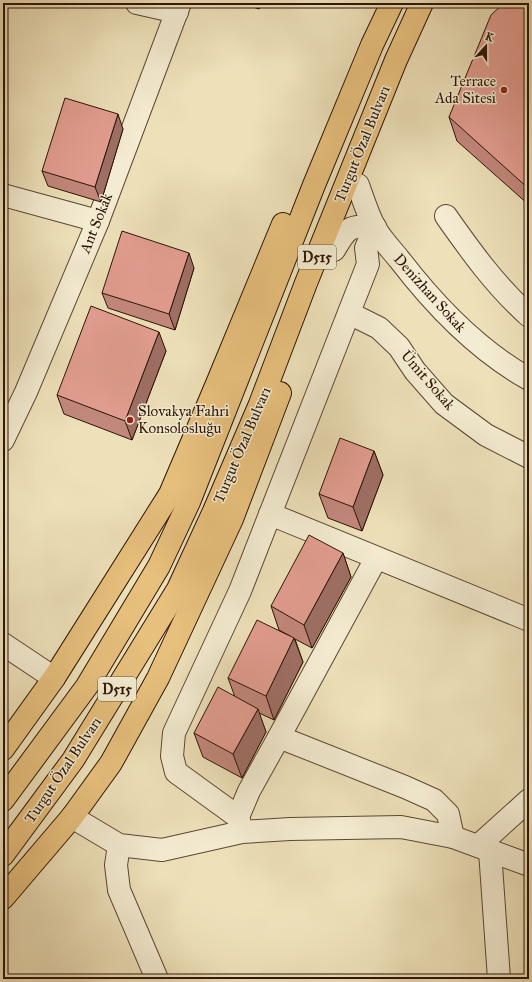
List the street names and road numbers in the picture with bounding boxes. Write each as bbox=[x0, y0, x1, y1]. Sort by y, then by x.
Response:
street label: Turgut Özal Bulvarı bbox=[329, 83, 394, 205]
street label: Ant Sokak bbox=[75, 190, 116, 257]
road number: D515 bbox=[298, 245, 336, 269]
street label: Denizhan Sokak bbox=[390, 250, 470, 336]
street label: Ümit Sokak bbox=[397, 346, 460, 414]
street label: Turgut Özal Bulvarı bbox=[208, 384, 275, 506]
road number: D515 bbox=[98, 677, 136, 701]
street label: Turgut Özal Bulvarı bbox=[20, 713, 105, 827]

